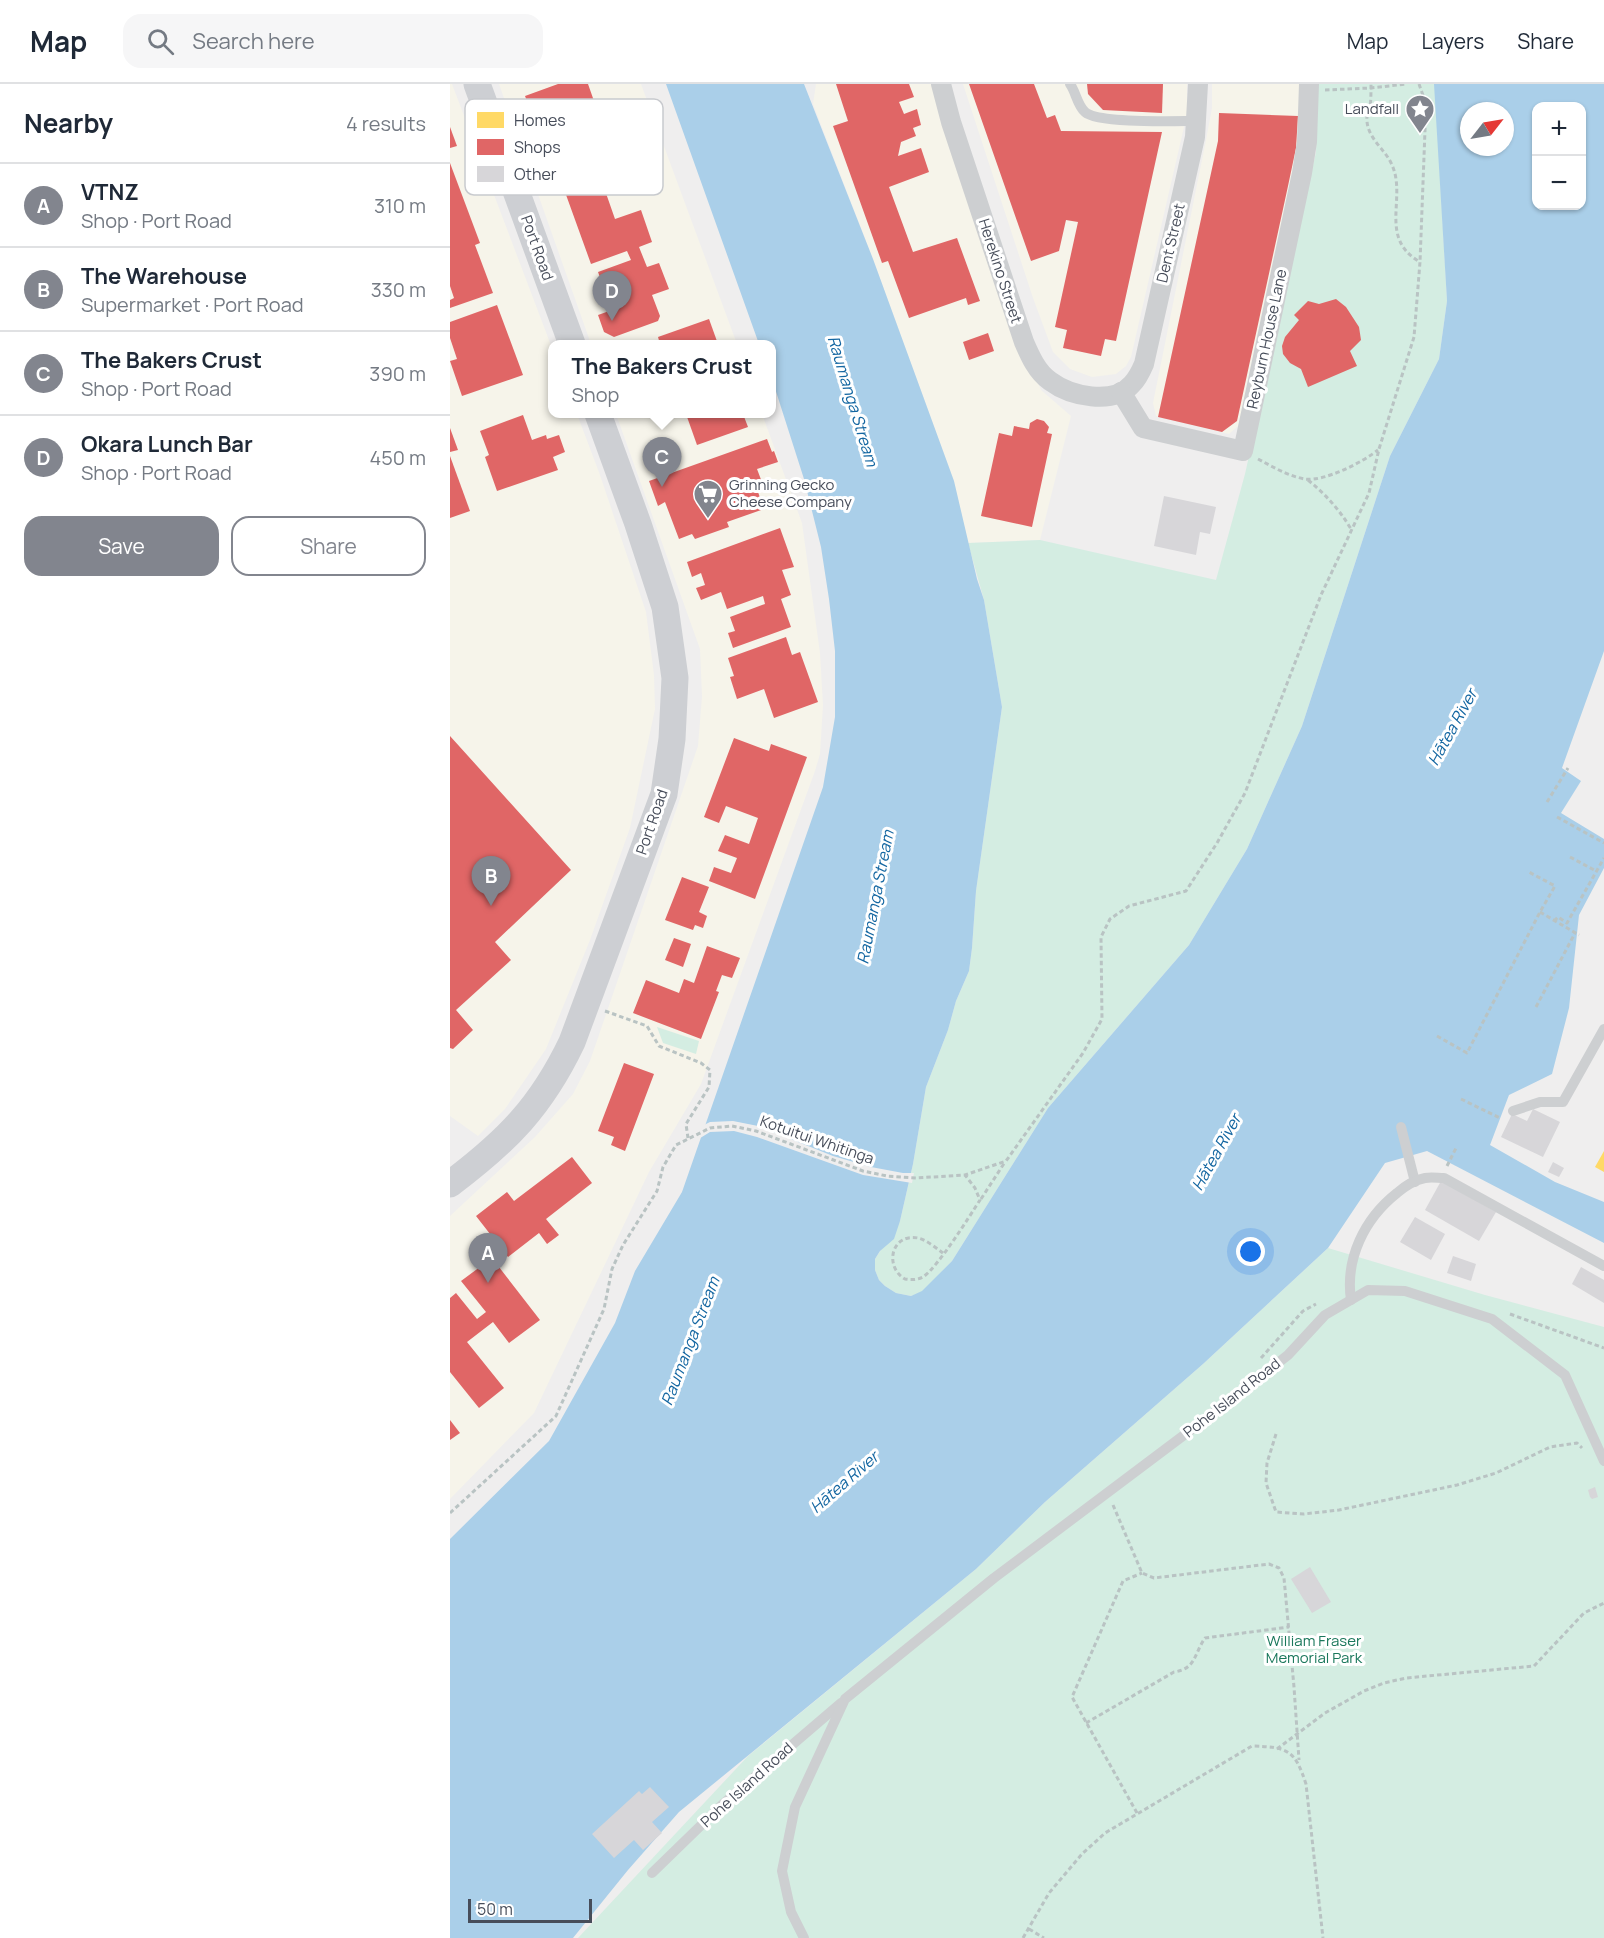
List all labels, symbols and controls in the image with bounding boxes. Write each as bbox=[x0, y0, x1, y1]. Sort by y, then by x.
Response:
search box bbox=[123, 14, 543, 68]
text: Map bbox=[30, 22, 87, 60]
icon: search bbox=[144, 25, 177, 58]
text: Search here bbox=[192, 26, 315, 56]
text: Map bbox=[1347, 27, 1388, 55]
text: Layers bbox=[1421, 27, 1484, 55]
text: Share bbox=[1517, 27, 1574, 55]
place icon: Landfall bbox=[1404, 93, 1436, 135]
place label: Landfall bbox=[1345, 98, 1399, 119]
legend bbox=[465, 99, 663, 195]
north arrow bbox=[1460, 102, 1514, 156]
map controls bbox=[1532, 102, 1586, 210]
button: + bbox=[1532, 102, 1586, 156]
text: Nearby bbox=[24, 105, 113, 141]
text: Homes bbox=[514, 109, 566, 131]
text: 4 results bbox=[346, 110, 426, 137]
text: Shops bbox=[514, 136, 561, 158]
button: − bbox=[1532, 156, 1586, 210]
text: Other bbox=[514, 163, 557, 185]
text: VTNZ bbox=[81, 177, 139, 207]
text: A bbox=[37, 192, 50, 219]
text: 310 m bbox=[374, 192, 426, 219]
street label: Dent Street bbox=[1151, 201, 1190, 285]
text: Shop · Port Road bbox=[81, 207, 232, 234]
street label: Port Road bbox=[516, 212, 559, 283]
street label: Herekino Street bbox=[974, 216, 1027, 326]
text: The Warehouse bbox=[81, 261, 247, 291]
street label: Reyburn House Lane bbox=[1241, 267, 1292, 411]
pin: D bbox=[592, 272, 632, 321]
text: B bbox=[37, 276, 50, 303]
text: 330 m bbox=[371, 276, 426, 303]
text: Supermarket · Port Road bbox=[81, 291, 304, 318]
water label: Raumanga Stream bbox=[823, 333, 884, 470]
popup bbox=[548, 340, 776, 418]
text: The Bakers Crust bbox=[81, 345, 262, 375]
text: The Bakers Crust bbox=[571, 351, 753, 381]
text: C bbox=[36, 360, 51, 387]
text: 390 m bbox=[369, 360, 426, 387]
text: Shop · Port Road bbox=[81, 375, 232, 402]
text: Shop bbox=[571, 381, 619, 408]
text: Okara Lunch Bar bbox=[81, 429, 253, 459]
pin: C bbox=[642, 438, 682, 487]
text: D bbox=[36, 444, 51, 471]
text: 450 m bbox=[370, 444, 426, 471]
text: Shop · Port Road bbox=[81, 459, 232, 486]
place label: Grinning Gecko Cheese Company bbox=[729, 474, 852, 512]
supermarket icon: Grinning Gecko Cheese Company bbox=[692, 478, 724, 520]
button: Save bbox=[24, 516, 219, 576]
button: Share bbox=[231, 516, 426, 576]
water label: Hātea River bbox=[1422, 683, 1483, 769]
street label: Port Road bbox=[631, 786, 673, 857]
water label: Raumanga Stream bbox=[851, 827, 899, 966]
pin: B bbox=[472, 856, 510, 906]
water label: Hātea River bbox=[1186, 1108, 1247, 1194]
street label: Kotuitui Whitinga bbox=[757, 1110, 877, 1169]
pin: A bbox=[468, 1234, 507, 1283]
your location bbox=[1236, 1237, 1265, 1266]
water label: Raumanga Stream bbox=[655, 1272, 725, 1408]
street label: Pohe Island Road bbox=[1179, 1353, 1285, 1442]
water label: Hātea River bbox=[805, 1445, 885, 1518]
park label: William Fraser Memorial Park bbox=[1266, 1630, 1363, 1668]
street label: Pohe Island Road bbox=[696, 1737, 798, 1832]
scale bar bbox=[468, 1896, 592, 1924]
text: 50 m bbox=[477, 1898, 513, 1920]

